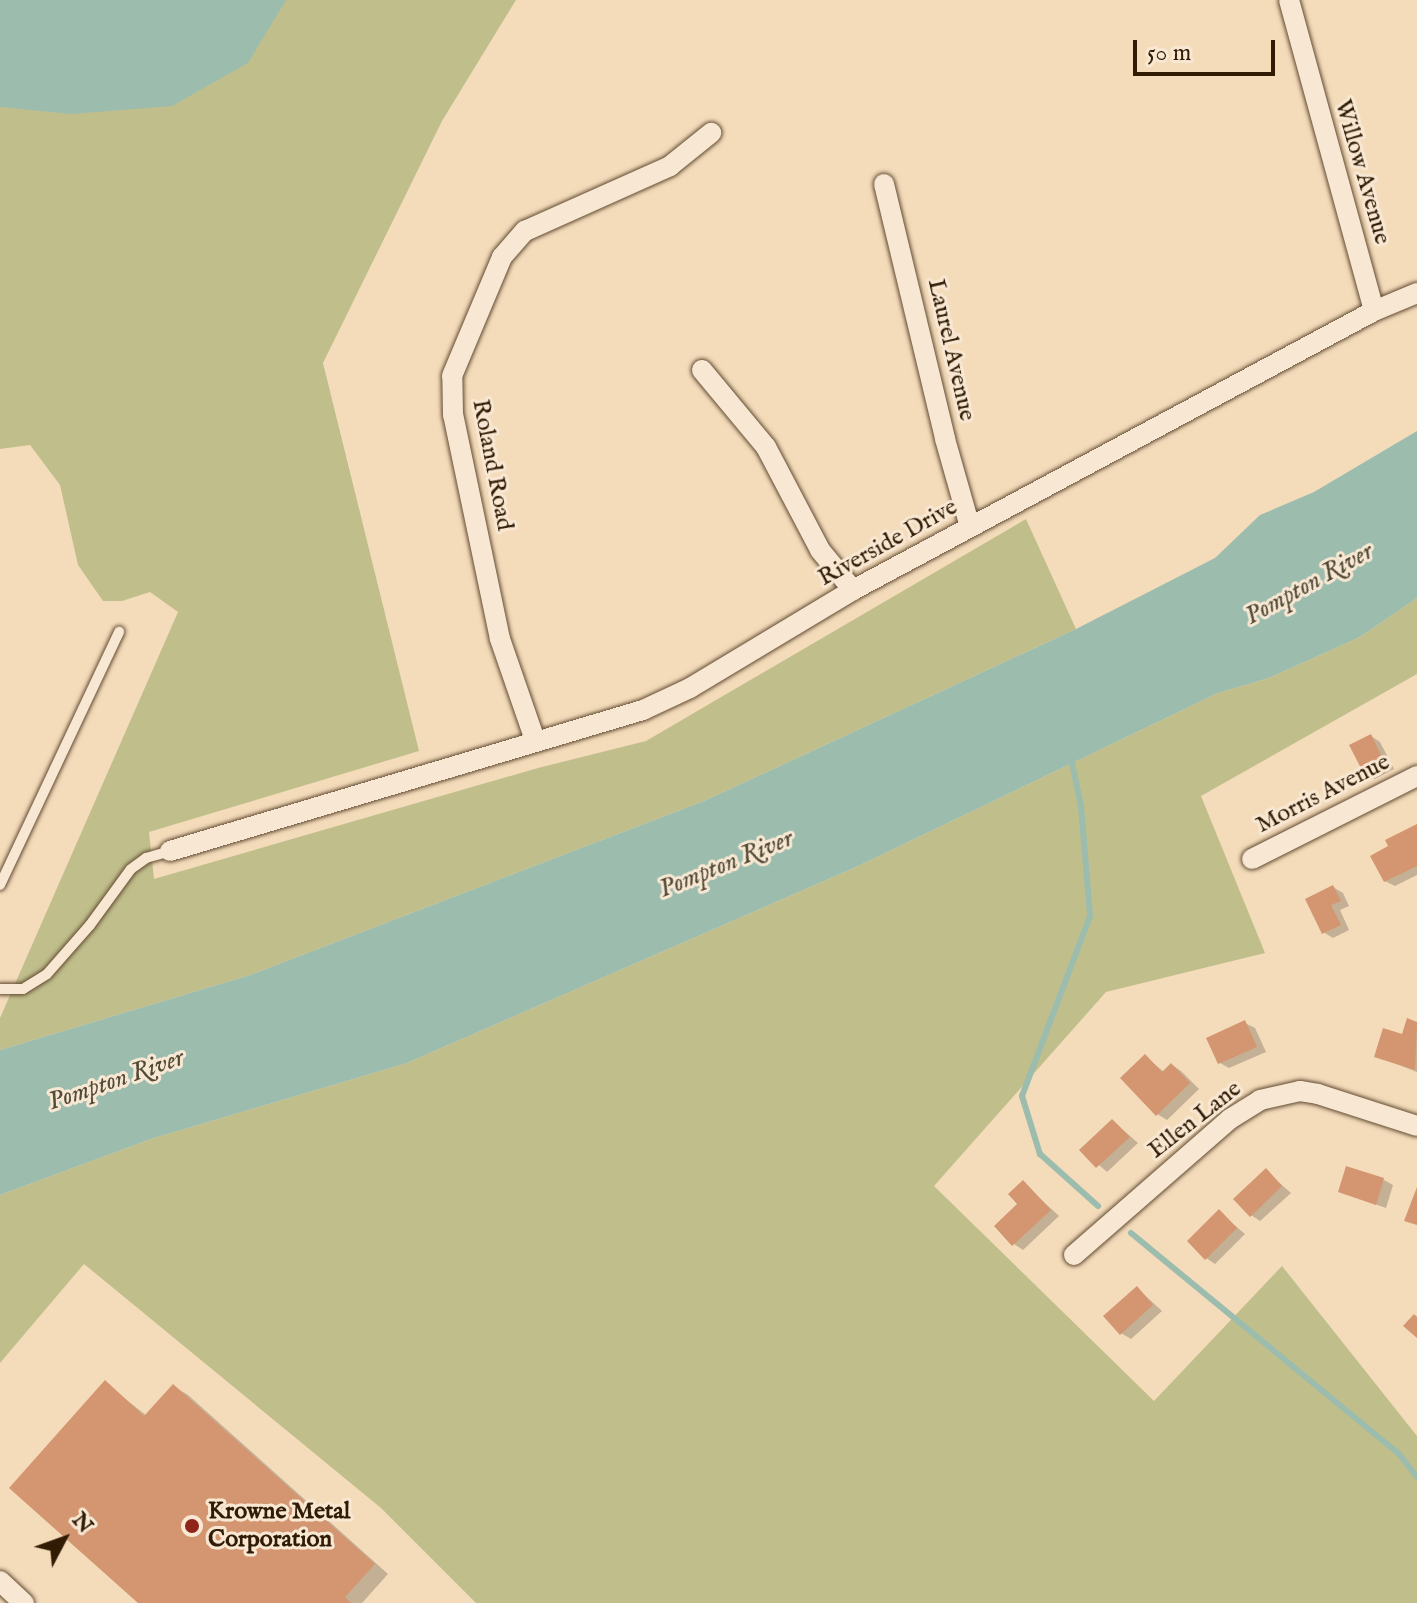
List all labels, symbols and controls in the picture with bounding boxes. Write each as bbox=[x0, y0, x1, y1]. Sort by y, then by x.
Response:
scale bar bbox=[1137, 24, 1279, 74]
text: 50 m bbox=[1147, 38, 1191, 69]
street label: Willow Avenue bbox=[1328, 96, 1396, 248]
street label: Laurel Avenue bbox=[921, 276, 981, 424]
street label: Roland Road bbox=[465, 397, 519, 533]
street label: Riverside Drive bbox=[813, 493, 963, 593]
water label: Pompton River bbox=[1239, 536, 1379, 632]
street label: Morris Avenue bbox=[1251, 748, 1395, 840]
water label: Pompton River bbox=[654, 823, 798, 905]
water label: Pompton River bbox=[44, 1042, 188, 1118]
street label: Ellen Lane bbox=[1143, 1075, 1247, 1165]
place label: Krowne Metal Corporation bbox=[208, 1498, 350, 1554]
north arrow bbox=[24, 1499, 104, 1579]
text: N bbox=[65, 1507, 99, 1540]
marker: Krowne Metal Corporation bbox=[183, 1517, 201, 1535]

